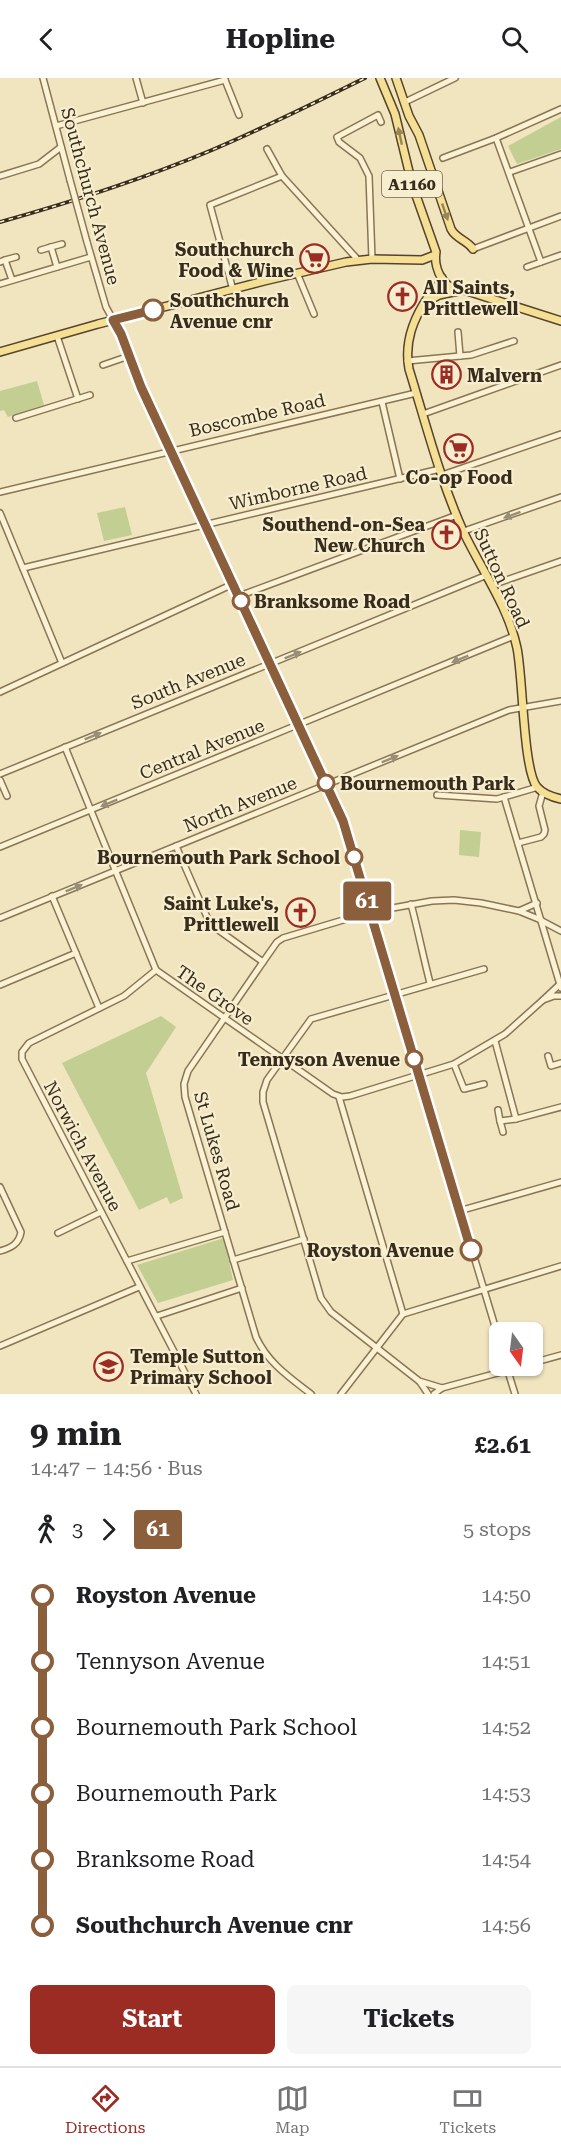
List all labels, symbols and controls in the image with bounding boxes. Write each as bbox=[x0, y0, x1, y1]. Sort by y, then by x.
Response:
icon: back bbox=[30, 23, 63, 56]
text: Hopline bbox=[226, 23, 335, 55]
icon: search bbox=[498, 23, 531, 56]
street label: Southchurch Avenue bbox=[57, 105, 125, 287]
one-way arrow bbox=[394, 127, 404, 145]
road number: A1160 bbox=[382, 171, 442, 197]
one-way arrow bbox=[441, 203, 450, 221]
place label: Southchurch Food & Wine bbox=[175, 239, 294, 281]
supermarket icon: Southchurch Food & Wine bbox=[299, 243, 331, 275]
place label: All Saints, Prittlewell bbox=[423, 277, 518, 319]
church icon: All Saints, Prittlewell bbox=[386, 281, 418, 313]
place label: Southchurch Avenue cnr bbox=[170, 290, 289, 332]
marker: Southchurch Avenue cnr bbox=[142, 299, 164, 321]
building icon: Malvern bbox=[430, 359, 462, 391]
place label: Malvern bbox=[467, 365, 542, 386]
street label: Boscombe Road bbox=[187, 389, 328, 441]
supermarket icon: Co-op Food bbox=[443, 432, 475, 464]
street label: Wimborne Road bbox=[227, 462, 369, 514]
place label: Co-op Food bbox=[406, 467, 512, 488]
one-way arrow bbox=[503, 510, 521, 520]
place label: Southend-on-Sea New Church bbox=[263, 514, 425, 556]
church icon: Southend-on-Sea New Church bbox=[430, 518, 462, 550]
street label: Sutton Road bbox=[470, 525, 534, 631]
place label: Branksome Road bbox=[254, 591, 410, 612]
marker: Branksome Road bbox=[232, 592, 250, 610]
street label: South Avenue bbox=[128, 649, 248, 713]
one-way arrow bbox=[285, 650, 303, 660]
one-way arrow bbox=[451, 655, 469, 664]
street label: Central Avenue bbox=[136, 714, 268, 784]
one-way arrow bbox=[84, 731, 102, 740]
one-way arrow bbox=[382, 754, 400, 764]
street label: North Avenue bbox=[180, 772, 300, 836]
place label: Bournemouth Park bbox=[340, 773, 516, 794]
marker: Bournemouth Park bbox=[317, 774, 335, 792]
one-way arrow bbox=[100, 799, 118, 808]
place label: Bournemouth Park School bbox=[97, 847, 340, 868]
marker: Bournemouth Park School bbox=[345, 848, 363, 866]
line badge: 61 bbox=[340, 882, 394, 920]
one-way arrow bbox=[65, 883, 83, 893]
text: 61 bbox=[355, 889, 379, 913]
place label: Saint Luke's, Prittlewell bbox=[164, 893, 279, 935]
church icon: Saint Luke's, Prittlewell bbox=[284, 897, 316, 929]
street label: The Grove bbox=[172, 961, 258, 1029]
place label: Tennyson Avenue bbox=[238, 1049, 400, 1070]
marker: Tennyson Avenue bbox=[405, 1050, 423, 1068]
street label: Norwich Avenue bbox=[40, 1077, 126, 1215]
street label: St Lukes Road bbox=[190, 1089, 244, 1213]
marker: Royston Avenue bbox=[460, 1239, 482, 1261]
place label: Royston Avenue bbox=[307, 1240, 454, 1261]
north arrow bbox=[489, 1322, 543, 1376]
map controls bbox=[489, 1322, 543, 1376]
place label: Temple Sutton Primary School bbox=[130, 1346, 272, 1388]
school or university icon: Temple Sutton Primary School bbox=[93, 1350, 125, 1382]
text: 9 min bbox=[30, 1414, 122, 1453]
text: £2.61 bbox=[475, 1433, 531, 1458]
text: 14:47 – 14:56 · Bus bbox=[30, 1456, 202, 1480]
icon: walk bbox=[30, 1513, 63, 1546]
icon: forward bbox=[92, 1513, 125, 1546]
text: 3 bbox=[72, 1517, 83, 1541]
text: 61 bbox=[146, 1517, 170, 1541]
text: 5 stops bbox=[463, 1517, 531, 1541]
text: Royston Avenue bbox=[76, 1583, 256, 1608]
text: 14:50 bbox=[481, 1583, 531, 1607]
text: Tennyson Avenue bbox=[76, 1649, 265, 1674]
text: 14:51 bbox=[481, 1649, 531, 1673]
text: Bournemouth Park School bbox=[76, 1715, 357, 1740]
text: 14:52 bbox=[481, 1715, 531, 1739]
text: Bournemouth Park bbox=[76, 1781, 277, 1806]
text: 14:53 bbox=[481, 1781, 531, 1805]
text: Branksome Road bbox=[76, 1847, 255, 1872]
text: 14:54 bbox=[481, 1847, 531, 1871]
text: Southchurch Avenue cnr bbox=[76, 1913, 353, 1938]
text: 14:56 bbox=[481, 1913, 531, 1937]
button: Start bbox=[30, 1985, 275, 2054]
button: Tickets bbox=[287, 1985, 531, 2054]
tab: Directions bbox=[65, 2082, 145, 2137]
tab: Map bbox=[275, 2082, 309, 2137]
tab: Tickets bbox=[439, 2082, 496, 2137]

